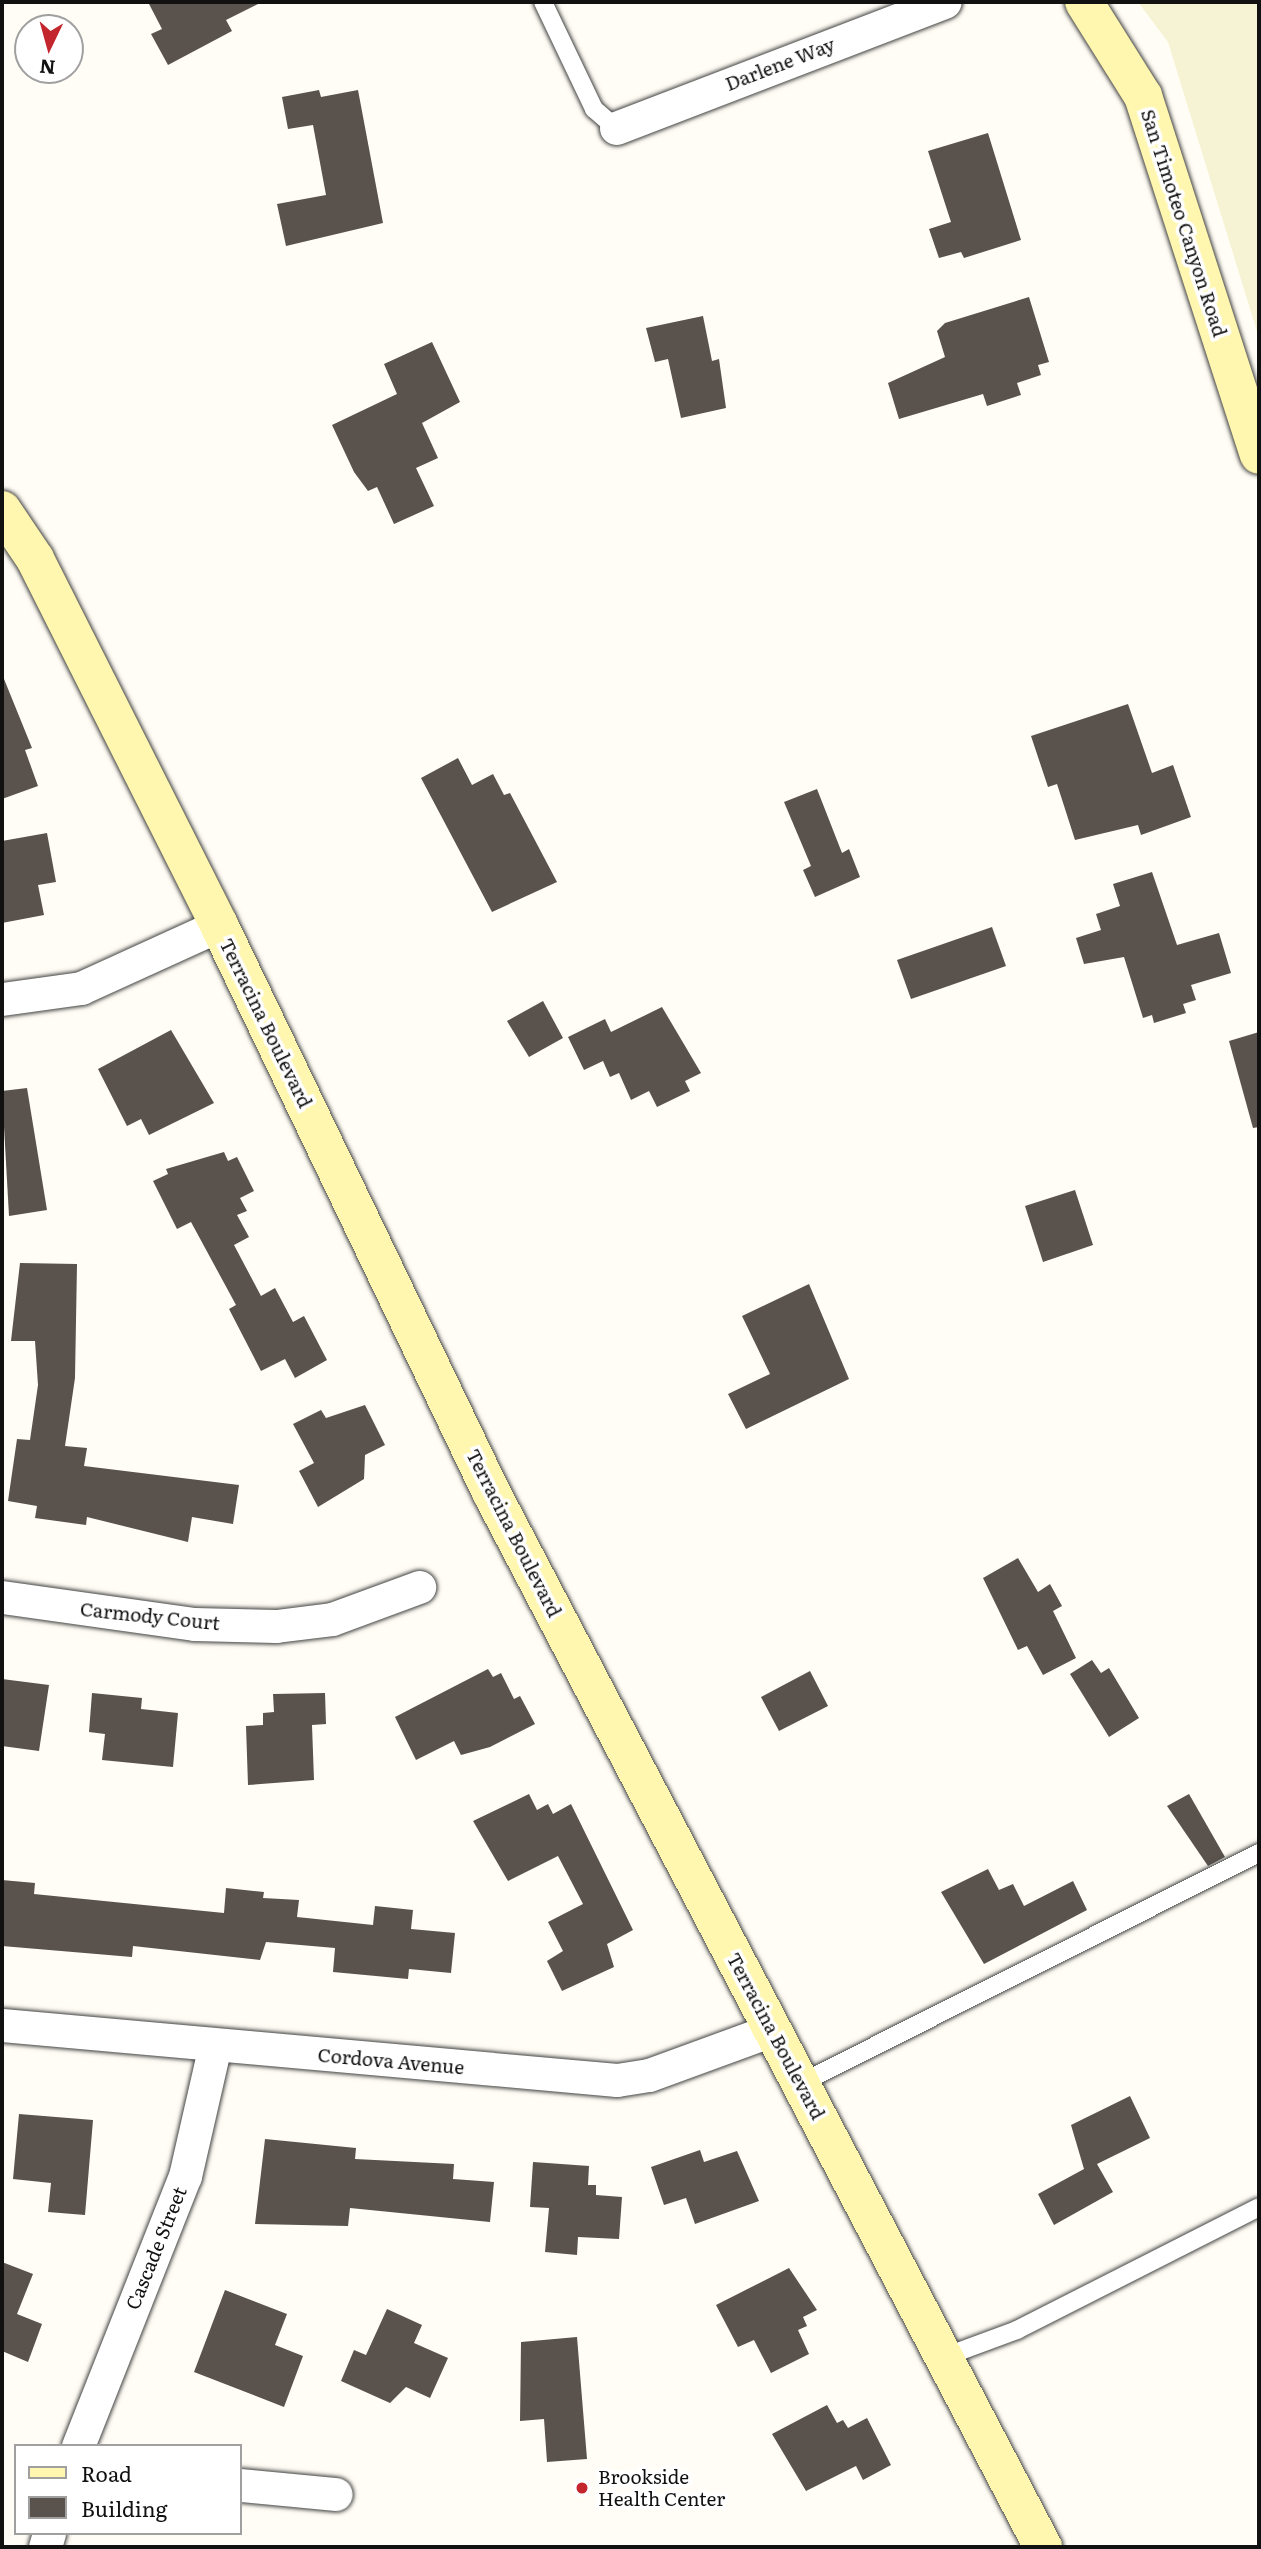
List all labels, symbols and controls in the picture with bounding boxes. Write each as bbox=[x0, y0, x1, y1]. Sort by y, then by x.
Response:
north arrow bbox=[14, 14, 84, 84]
street label: Darlene Way bbox=[722, 33, 838, 95]
text: N bbox=[38, 53, 57, 83]
street label: San Timoteo Canyon Road bbox=[1136, 106, 1232, 340]
street label: Terracina Boulevard bbox=[215, 935, 317, 1111]
street label: Terracina Boulevard bbox=[462, 1445, 566, 1621]
street label: Carmody Court bbox=[79, 1597, 221, 1635]
street label: Terracina Boulevard bbox=[722, 1949, 830, 2123]
street label: Cordova Avenue bbox=[317, 2043, 465, 2079]
street label: Cascade Street bbox=[121, 2183, 191, 2313]
legend bbox=[14, 2444, 242, 2535]
text: Road bbox=[81, 2457, 132, 2488]
place label: Brookside Health Center bbox=[598, 2466, 725, 2510]
marker: Brookside Health Center bbox=[572, 2478, 592, 2498]
text: Building bbox=[81, 2492, 167, 2523]

